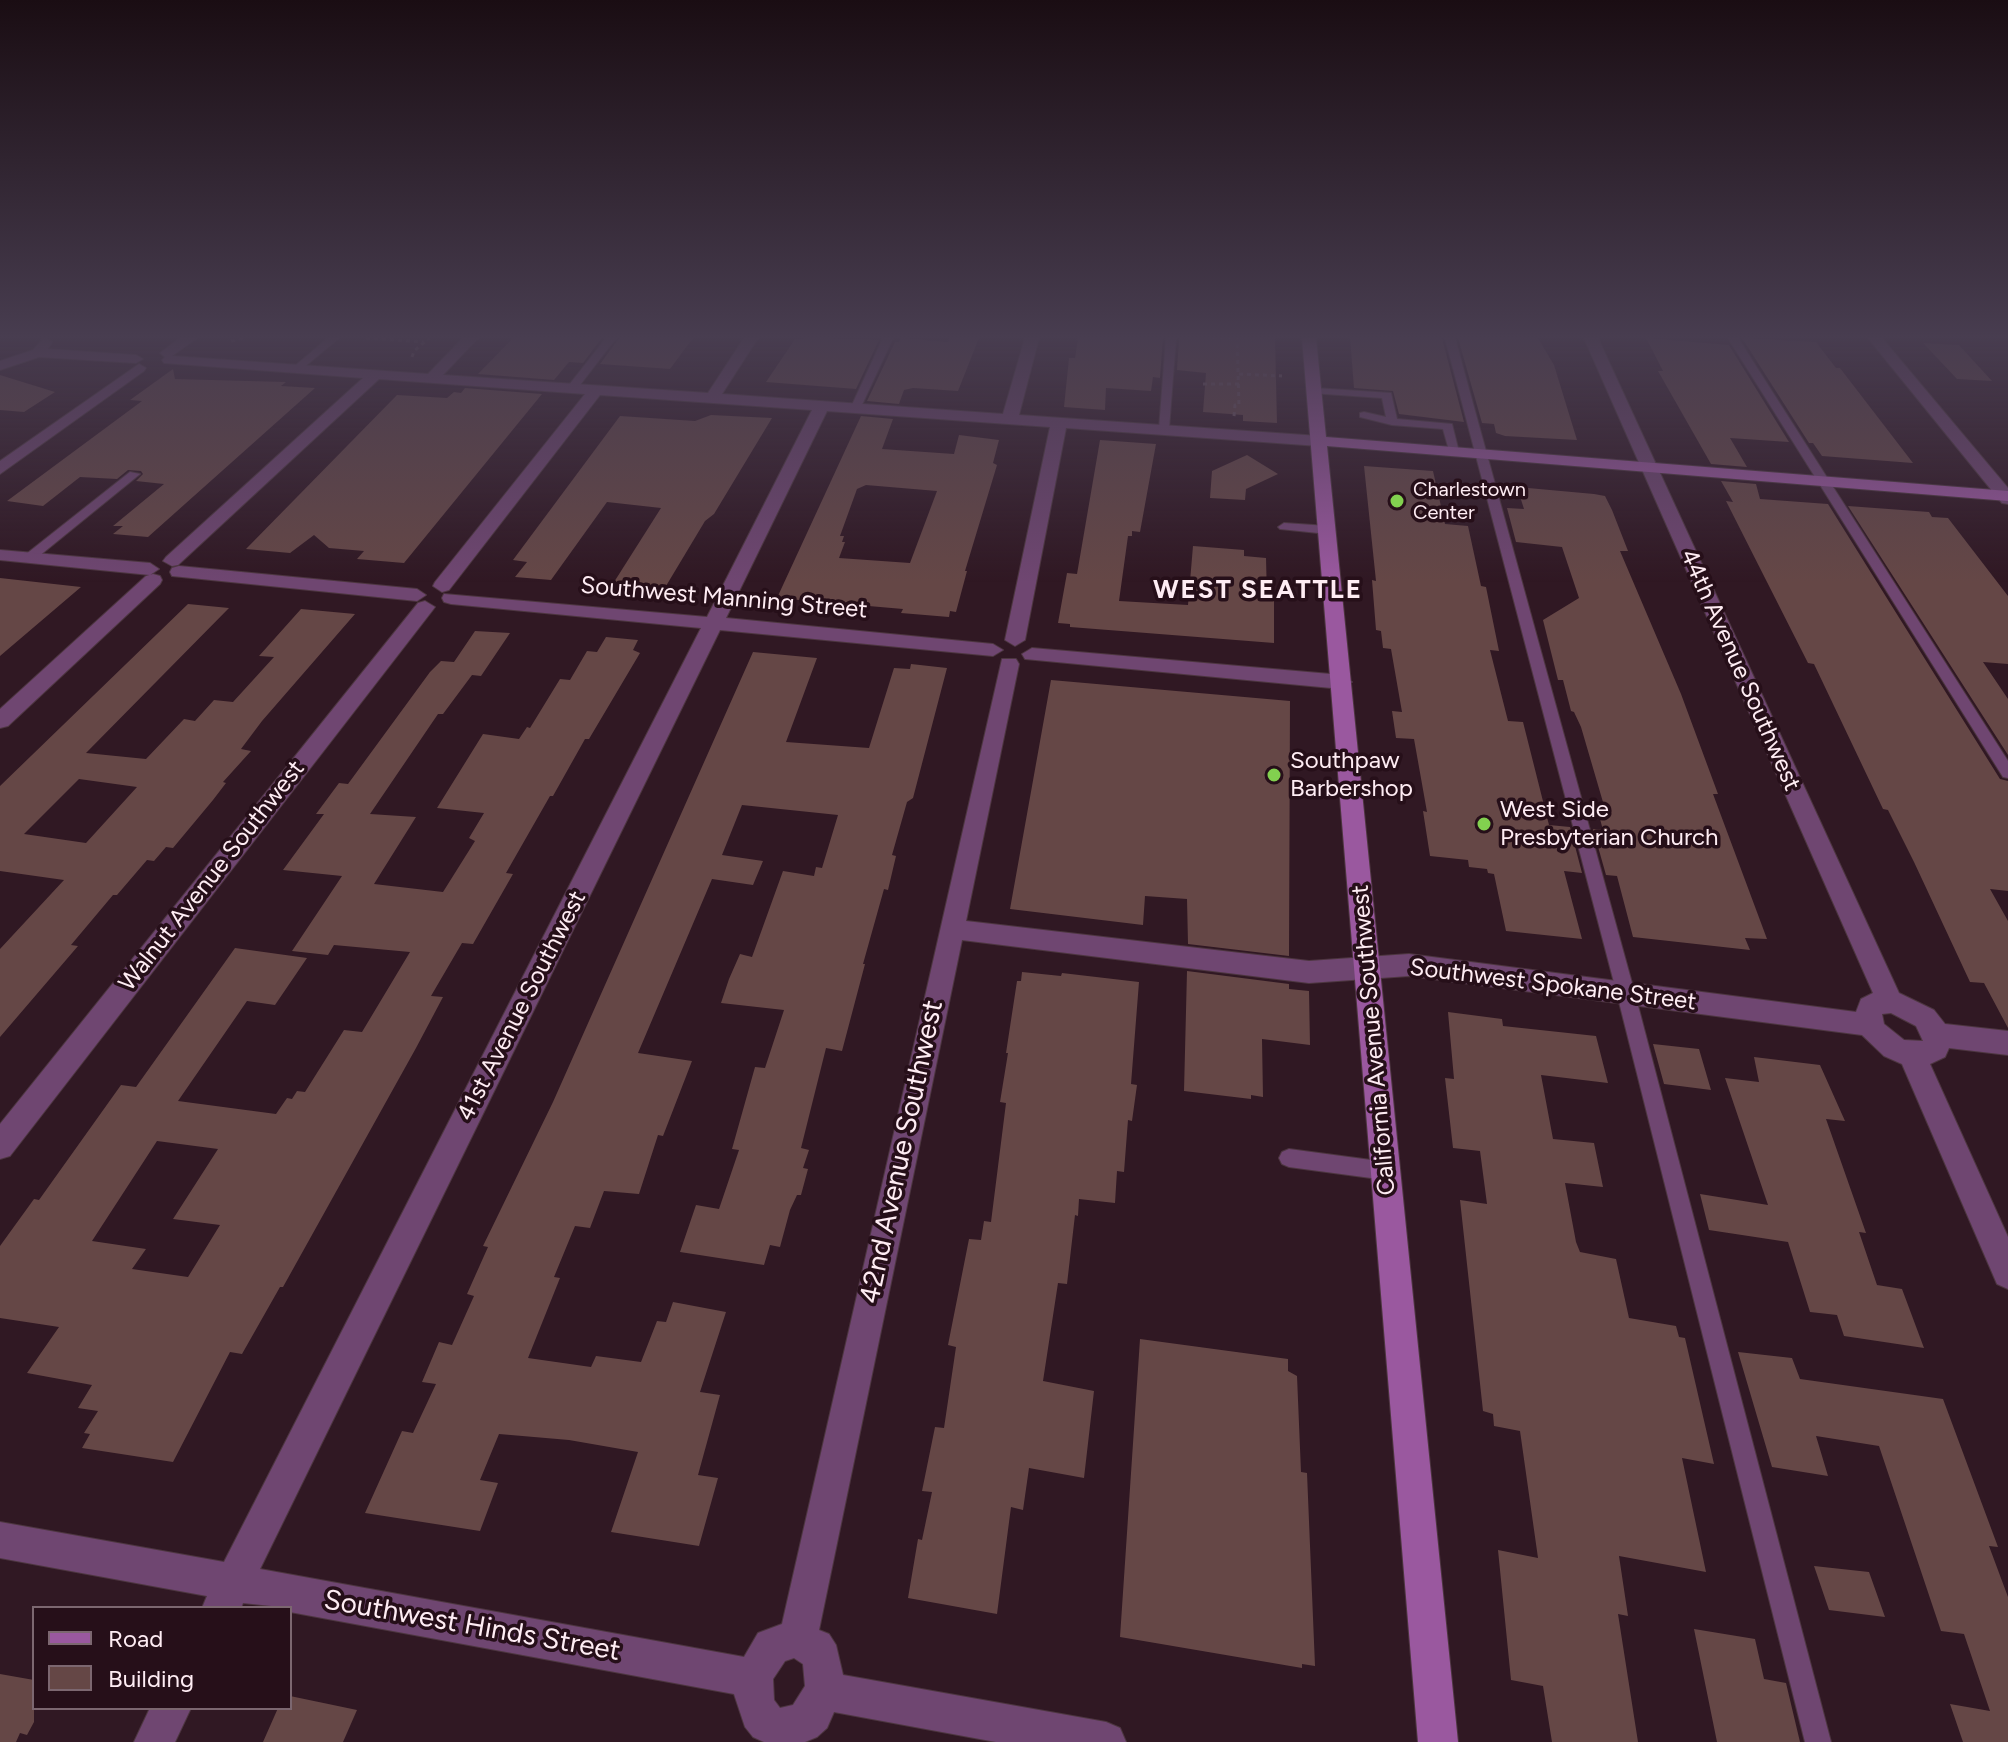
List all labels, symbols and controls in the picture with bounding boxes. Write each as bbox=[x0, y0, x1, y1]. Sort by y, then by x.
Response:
place label: Charlestown Center bbox=[1413, 478, 1526, 525]
marker: Charlestown Center bbox=[1388, 492, 1406, 510]
street label: 44th Avenue Southwest bbox=[1674, 545, 1806, 795]
street label: Southwest Manning Street bbox=[579, 571, 869, 625]
district label: WEST SEATTLE bbox=[1153, 574, 1363, 606]
place label: Southpaw Barbershop bbox=[1290, 747, 1413, 803]
street label: Walnut Avenue Southwest bbox=[113, 755, 311, 997]
marker: Southpaw Barbershop bbox=[1265, 766, 1283, 784]
place label: West Side Presbyterian Church bbox=[1500, 796, 1718, 852]
marker: West Side Presbyterian Church bbox=[1475, 815, 1493, 833]
street label: California Avenue Southwest bbox=[1346, 884, 1402, 1196]
street label: 41st Avenue Southwest bbox=[451, 886, 593, 1126]
street label: Southwest Spokane Street bbox=[1408, 953, 1698, 1017]
street label: 42nd Avenue Southwest bbox=[853, 997, 951, 1307]
street label: Southwest Hinds Street bbox=[321, 1583, 623, 1669]
legend bbox=[32, 1606, 292, 1710]
text: Road bbox=[108, 1624, 163, 1653]
text: Building bbox=[108, 1664, 194, 1693]

